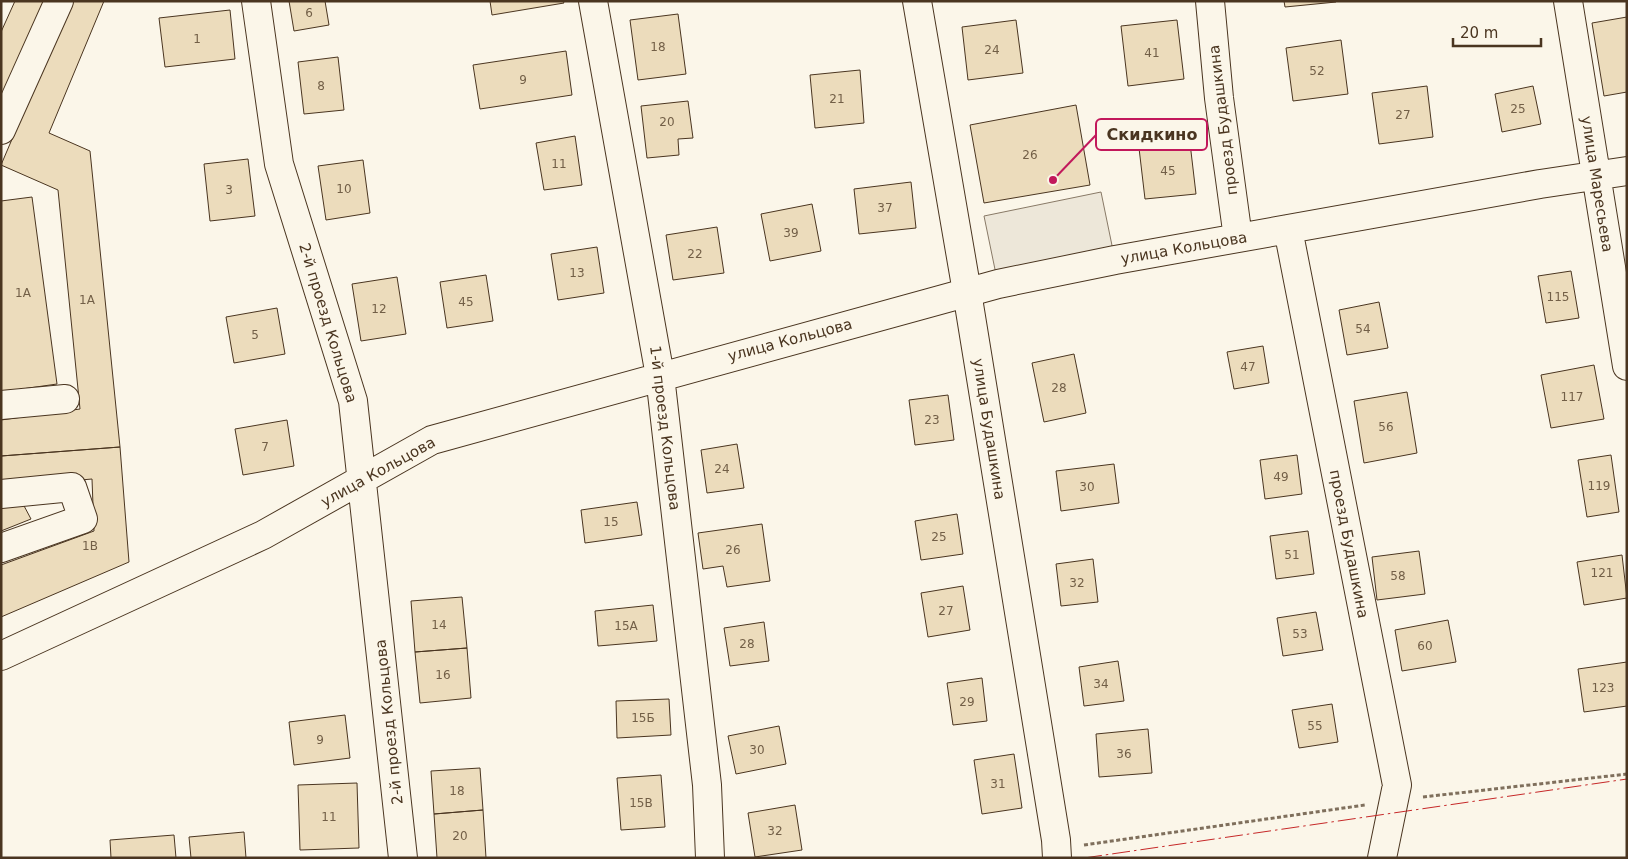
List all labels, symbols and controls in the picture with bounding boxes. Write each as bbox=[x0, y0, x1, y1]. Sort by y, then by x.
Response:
house number: 6 bbox=[305, 6, 313, 20]
scale bar bbox=[1453, 15, 1540, 47]
text: 20 m bbox=[1460, 24, 1498, 42]
house number: 1 bbox=[193, 32, 201, 46]
house number: 18 bbox=[650, 40, 666, 54]
house number: 24 bbox=[984, 43, 1000, 57]
street label: проезд Будашкина bbox=[1205, 44, 1241, 196]
house number: 41 bbox=[1144, 46, 1160, 60]
house number: 52 bbox=[1309, 64, 1325, 78]
house number: 9 bbox=[519, 73, 527, 87]
house number: 8 bbox=[317, 79, 325, 93]
house number: 21 bbox=[829, 92, 845, 106]
house number: 25 bbox=[1510, 102, 1526, 116]
house number: 27 bbox=[1395, 108, 1411, 122]
house number: 20 bbox=[659, 115, 675, 129]
street label: улица Маресьева bbox=[1577, 115, 1617, 253]
callout: Скидкино bbox=[1096, 119, 1207, 150]
text: Скидкино bbox=[1107, 125, 1197, 144]
house number: 26 bbox=[1022, 148, 1038, 162]
house number: 11 bbox=[551, 157, 567, 171]
house number: 45 bbox=[1160, 164, 1176, 178]
house number: 10 bbox=[336, 182, 352, 196]
house number: 3 bbox=[225, 183, 233, 197]
house number: 37 bbox=[877, 201, 893, 215]
house number: 39 bbox=[783, 226, 799, 240]
street label: улица Кольцова bbox=[1119, 228, 1249, 268]
street label: 2-й проезд Кольцова bbox=[295, 241, 361, 405]
house number: 22 bbox=[687, 247, 703, 261]
house number: 13 bbox=[569, 266, 585, 280]
house number: 1А bbox=[15, 286, 32, 300]
house number: 115 bbox=[1547, 290, 1569, 304]
house number: 1А bbox=[79, 293, 96, 307]
house number: 45 bbox=[458, 295, 474, 309]
house number: 12 bbox=[371, 302, 387, 316]
street label: улица Кольцова bbox=[726, 315, 854, 365]
house number: 54 bbox=[1355, 322, 1371, 336]
house number: 5 bbox=[251, 328, 259, 342]
street label: 1-й проезд Кольцова bbox=[646, 345, 684, 511]
street label: улица Будашкина bbox=[969, 357, 1009, 501]
house number: 47 bbox=[1240, 360, 1256, 374]
house number: 28 bbox=[1051, 381, 1067, 395]
house number: 117 bbox=[1561, 390, 1583, 404]
house number: 23 bbox=[924, 413, 940, 427]
house number: 56 bbox=[1378, 420, 1394, 434]
street label: улица Кольцова bbox=[318, 433, 438, 511]
house number: 7 bbox=[261, 440, 269, 454]
house number: 24 bbox=[714, 462, 730, 476]
street label: проезд Будашкина bbox=[1326, 468, 1372, 620]
house number: 49 bbox=[1273, 470, 1289, 484]
house number: 119 bbox=[1588, 479, 1610, 493]
house number: 30 bbox=[1079, 480, 1095, 494]
house number: 15 bbox=[603, 515, 619, 529]
house number: 25 bbox=[931, 530, 947, 544]
house number: 1В bbox=[82, 539, 98, 553]
house number: 26 bbox=[725, 543, 741, 557]
house number: 51 bbox=[1284, 548, 1300, 562]
house number: 121 bbox=[1591, 566, 1613, 580]
house number: 58 bbox=[1390, 569, 1406, 583]
house number: 32 bbox=[1069, 576, 1085, 590]
house number: 27 bbox=[938, 604, 954, 618]
house number: 14 bbox=[431, 618, 447, 632]
house number: 15А bbox=[614, 619, 639, 633]
house number: 53 bbox=[1292, 627, 1308, 641]
house number: 28 bbox=[739, 637, 755, 651]
street label: 2-й проезд Кольцова bbox=[371, 639, 407, 805]
house number: 60 bbox=[1417, 639, 1433, 653]
house number: 16 bbox=[435, 668, 451, 682]
house number: 34 bbox=[1093, 677, 1109, 691]
house number: 123 bbox=[1592, 681, 1614, 695]
house number: 29 bbox=[959, 695, 975, 709]
house number: 15Б bbox=[631, 711, 655, 725]
house number: 55 bbox=[1307, 719, 1323, 733]
house number: 9 bbox=[316, 733, 324, 747]
house number: 30 bbox=[749, 743, 765, 757]
house number: 36 bbox=[1116, 747, 1132, 761]
house number: 31 bbox=[990, 777, 1006, 791]
house number: 18 bbox=[449, 784, 465, 798]
house number: 15В bbox=[629, 796, 653, 810]
house number: 11 bbox=[321, 810, 337, 824]
house number: 32 bbox=[767, 824, 783, 838]
house number: 20 bbox=[452, 829, 468, 843]

